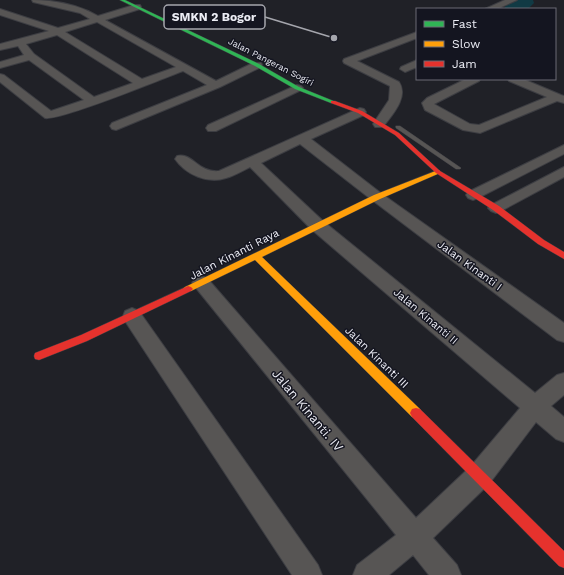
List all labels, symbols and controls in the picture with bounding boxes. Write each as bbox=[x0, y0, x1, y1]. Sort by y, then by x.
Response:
callout: SMKN 2 Bogor bbox=[164, 5, 265, 29]
legend bbox=[416, 8, 556, 80]
text: SMKN 2 Bogor bbox=[172, 10, 257, 24]
text: Fast bbox=[452, 17, 477, 31]
street label: Jalan Pangeran Sogiri bbox=[227, 36, 315, 88]
text: Slow bbox=[452, 37, 480, 51]
text: Jam bbox=[452, 57, 477, 71]
street label: Jalan Kinanti Raya bbox=[187, 226, 281, 283]
street label: Jalan Kinanti I bbox=[435, 238, 505, 293]
street label: Jalan Kinanti II bbox=[391, 286, 461, 347]
street label: Jalan Kinanti III bbox=[342, 324, 411, 391]
street label: Jalan Kinanti. IV bbox=[269, 366, 347, 455]

